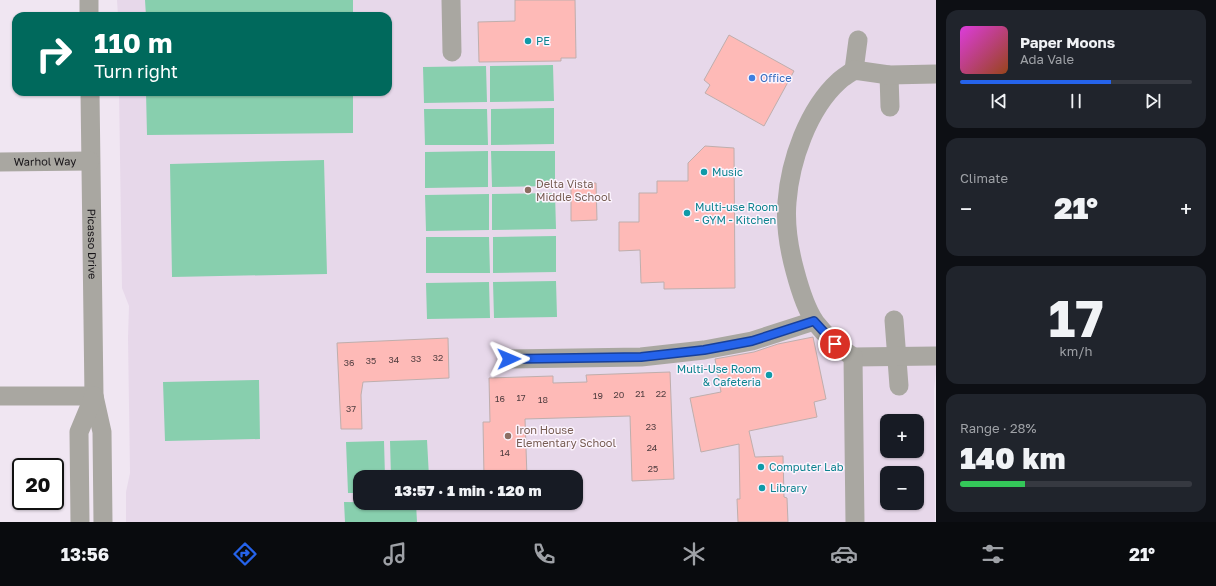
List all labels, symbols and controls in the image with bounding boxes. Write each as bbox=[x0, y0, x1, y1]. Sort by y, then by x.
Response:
text: 110 m bbox=[94, 26, 173, 59]
icon: right bbox=[28, 28, 80, 80]
text: Paper Moons bbox=[1020, 33, 1115, 51]
place label: PE bbox=[536, 34, 550, 47]
marker: PE bbox=[523, 36, 533, 46]
text: Ada Vale bbox=[1020, 51, 1074, 67]
text: Turn right bbox=[94, 60, 178, 82]
place label: Office bbox=[760, 71, 792, 84]
marker: Office bbox=[747, 73, 757, 83]
icon: previous bbox=[988, 90, 1010, 112]
icon: pause bbox=[1065, 90, 1087, 112]
icon: next bbox=[1142, 90, 1164, 112]
street label: Warhol Way bbox=[14, 154, 76, 168]
place label: Music bbox=[712, 165, 743, 178]
marker: Music bbox=[699, 167, 709, 177]
text: Climate bbox=[960, 170, 1008, 186]
place label: Delta Vista Middle School bbox=[536, 177, 611, 203]
marker: Delta Vista Middle School bbox=[523, 185, 533, 195]
text: 21° bbox=[1054, 190, 1098, 226]
text: − bbox=[960, 195, 972, 222]
text: + bbox=[1180, 195, 1192, 222]
place label: Multi-use Room - GYM - Kitchen bbox=[695, 200, 778, 226]
marker: Multi-use Room - GYM - Kitchen bbox=[682, 208, 692, 218]
street label: Picasso Drive bbox=[86, 209, 99, 279]
text: 17 bbox=[1048, 286, 1104, 348]
pin bbox=[818, 327, 852, 361]
icon: arrive bbox=[824, 333, 846, 355]
position arrow bbox=[488, 338, 530, 380]
text: km/h bbox=[1059, 343, 1093, 359]
house number: 32 bbox=[433, 352, 443, 363]
house number: 33 bbox=[411, 353, 421, 364]
house number: 34 bbox=[389, 354, 400, 365]
house number: 35 bbox=[366, 355, 376, 366]
house number: 36 bbox=[344, 357, 354, 368]
place label: Multi-Use Room & Cafeteria bbox=[677, 362, 761, 388]
marker: Multi-Use Room & Cafeteria bbox=[764, 370, 774, 380]
house number: 21 bbox=[635, 388, 645, 399]
house number: 22 bbox=[656, 388, 666, 399]
house number: 20 bbox=[614, 389, 625, 400]
house number: 19 bbox=[593, 390, 603, 401]
house number: 17 bbox=[516, 392, 526, 403]
house number: 16 bbox=[495, 393, 505, 404]
house number: 18 bbox=[538, 394, 548, 405]
house number: 37 bbox=[346, 403, 356, 414]
map controls bbox=[880, 414, 924, 510]
button: + bbox=[880, 414, 924, 458]
text: Range · 28% bbox=[960, 420, 1036, 436]
house number: 23 bbox=[646, 421, 656, 432]
place label: Iron House Elementary School bbox=[516, 423, 616, 449]
marker: Iron House Elementary School bbox=[503, 431, 513, 441]
text: 140 km bbox=[960, 440, 1066, 476]
house number: 24 bbox=[647, 442, 658, 453]
house number: 14 bbox=[500, 447, 510, 458]
speed limit sign: 20 bbox=[12, 458, 64, 510]
place label: Computer Lab bbox=[769, 460, 844, 473]
marker: Computer Lab bbox=[756, 462, 766, 472]
house number: 25 bbox=[648, 463, 658, 474]
button: − bbox=[880, 466, 924, 510]
text: 13:57 · 1 min · 120 m bbox=[395, 481, 541, 499]
place label: Library bbox=[770, 481, 807, 494]
marker: Library bbox=[757, 483, 767, 493]
icon: directions bbox=[231, 540, 259, 568]
icon: music bbox=[381, 540, 409, 568]
icon: phone bbox=[530, 540, 558, 568]
icon: climate bbox=[680, 540, 708, 568]
icon: car bbox=[830, 540, 858, 568]
icon: filters bbox=[979, 540, 1007, 568]
text: 13:56 bbox=[61, 543, 109, 565]
text: 21° bbox=[1129, 543, 1155, 565]

